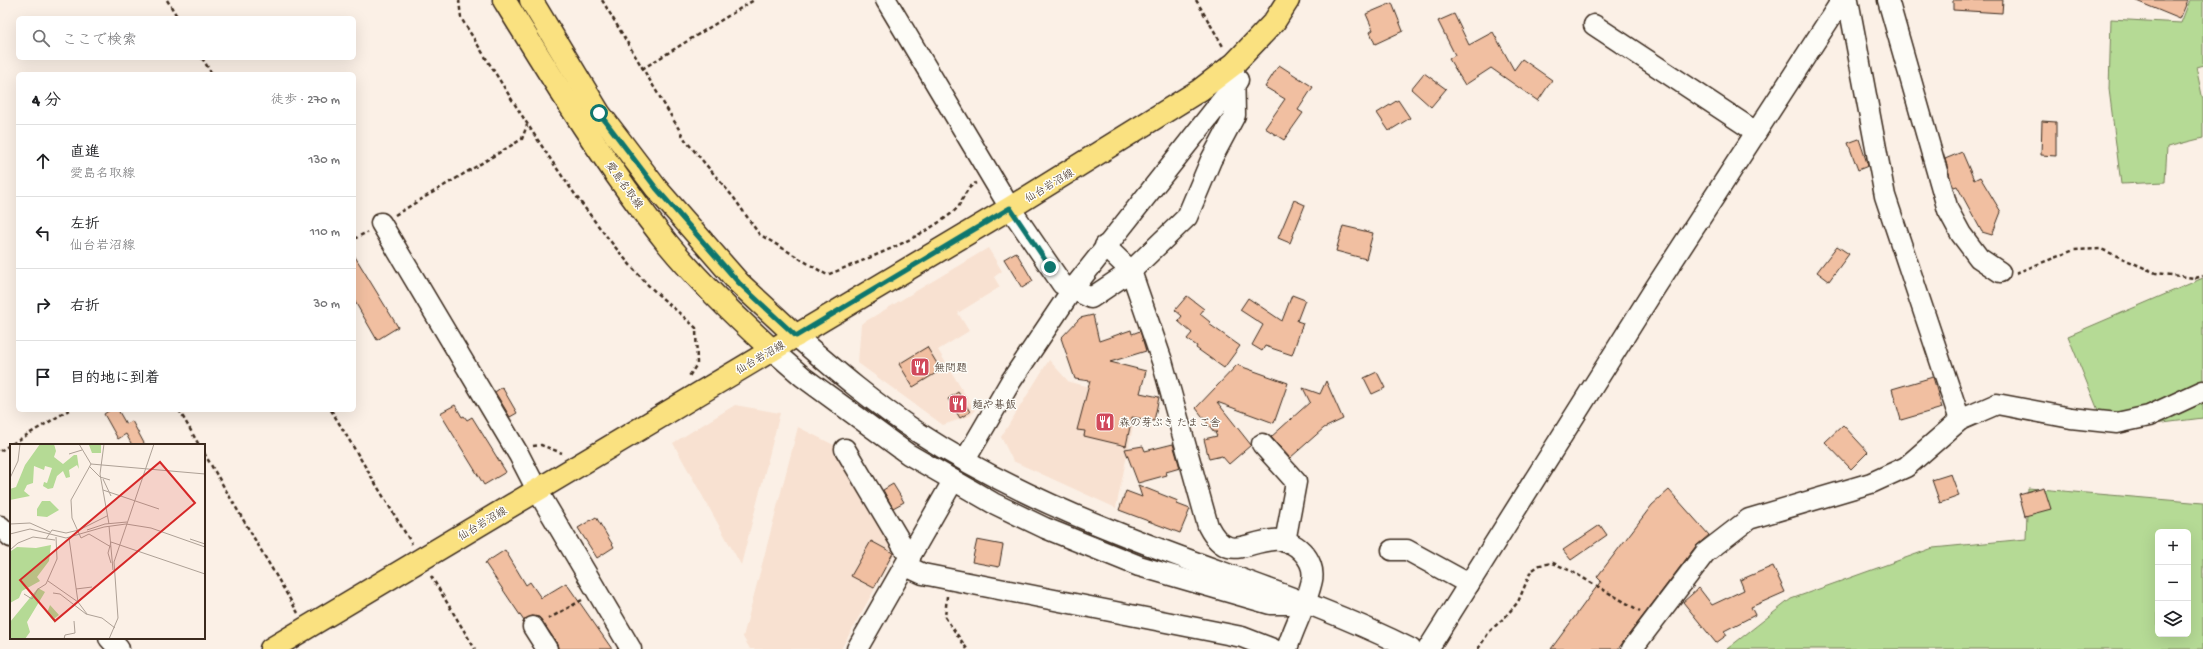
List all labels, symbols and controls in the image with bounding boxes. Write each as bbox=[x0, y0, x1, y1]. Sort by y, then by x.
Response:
search box bbox=[16, 16, 356, 60]
icon: search bbox=[30, 27, 52, 49]
text: ここで検索 bbox=[62, 32, 137, 50]
text: 4 分 bbox=[32, 92, 61, 112]
text: 徒歩 · 270 m bbox=[271, 93, 340, 108]
route start bbox=[590, 104, 608, 122]
text: 直進 bbox=[70, 144, 100, 162]
icon: ahead bbox=[32, 150, 54, 172]
text: 130 m bbox=[308, 153, 340, 168]
street label: 愛島名取線 bbox=[602, 160, 645, 212]
text: 愛島名取線 bbox=[70, 167, 135, 182]
street label: 仙台岩沼線 bbox=[1023, 167, 1077, 206]
text: 左折 bbox=[70, 216, 100, 234]
icon: left bbox=[32, 222, 54, 244]
text: 110 m bbox=[310, 225, 340, 240]
text: 仙台岩沼線 bbox=[70, 239, 135, 254]
route end bbox=[1041, 258, 1059, 276]
icon: right bbox=[32, 294, 54, 316]
text: 30 m bbox=[314, 297, 340, 312]
text: 右折 bbox=[70, 298, 100, 316]
street label: 仙台岩沼線 bbox=[734, 339, 788, 378]
restaurant icon: 無問題 bbox=[909, 356, 931, 378]
place label: 無問題 bbox=[934, 362, 967, 375]
icon: arrive bbox=[32, 366, 54, 388]
text: 目的地に到着 bbox=[70, 370, 160, 388]
restaurant icon: 麺や碁飯 bbox=[947, 393, 969, 415]
place label: 麺や碁飯 bbox=[972, 399, 1016, 412]
restaurant icon: 森の芽ぶき たまご舎 bbox=[1094, 411, 1116, 433]
place label: 森の芽ぶき たまご舎 bbox=[1119, 417, 1221, 430]
inset map bbox=[10, 444, 205, 639]
street label: 仙台岩沼線 bbox=[456, 505, 510, 544]
map controls bbox=[2155, 529, 2191, 637]
button: + bbox=[2155, 529, 2191, 565]
button: − bbox=[2155, 565, 2191, 601]
button: layers bbox=[2155, 601, 2191, 637]

